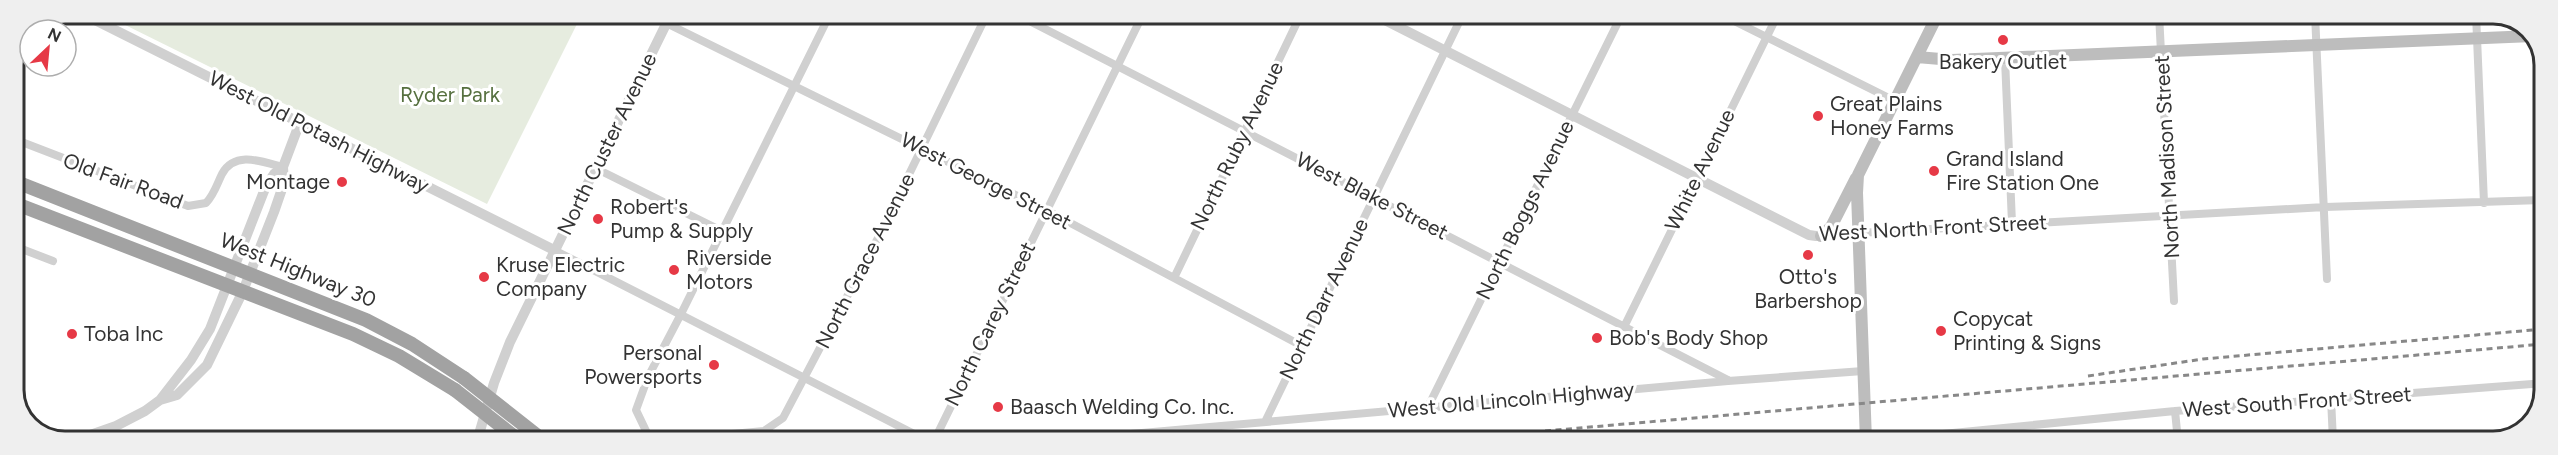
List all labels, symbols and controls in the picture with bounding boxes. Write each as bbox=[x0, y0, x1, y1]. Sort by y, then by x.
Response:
north arrow bbox=[18, 18, 78, 78]
text: N bbox=[45, 24, 64, 46]
marker: Bakery Outlet bbox=[1996, 33, 2010, 47]
street label: North Custer Avenue bbox=[552, 49, 662, 239]
place label: Bakery Outlet bbox=[1939, 49, 2067, 74]
street label: North Madison Street bbox=[2149, 55, 2184, 259]
street label: North Ruby Avenue bbox=[1185, 57, 1288, 234]
street label: West Old Potash Highway bbox=[205, 65, 434, 198]
park label: Ryder Park bbox=[400, 82, 501, 107]
place label: Great Plains Honey Farms bbox=[1830, 91, 1954, 140]
street label: White Avenue bbox=[1659, 105, 1740, 235]
marker: Great Plains Honey Farms bbox=[1811, 109, 1825, 123]
street label: North Boggs Avenue bbox=[1470, 116, 1579, 303]
street label: West George Street bbox=[897, 127, 1076, 234]
street label: West Blake Street bbox=[1292, 146, 1452, 245]
place label: Grand Island Fire Station One bbox=[1946, 146, 2099, 195]
street label: Old Fair Road bbox=[60, 147, 187, 214]
marker: Grand Island Fire Station One bbox=[1927, 164, 1941, 178]
place label: Montage bbox=[246, 169, 330, 194]
street label: North Grace Avenue bbox=[810, 169, 920, 353]
marker: Montage bbox=[335, 175, 349, 189]
place label: Robert's Pump & Supply bbox=[610, 194, 753, 243]
street label: West North Front Street bbox=[1818, 209, 2048, 246]
marker: Robert's Pump & Supply bbox=[591, 212, 605, 226]
street label: North Darr Avenue bbox=[1274, 214, 1373, 383]
street label: West Highway 30 bbox=[216, 227, 380, 312]
street label: North Carey Street bbox=[939, 238, 1040, 410]
place label: Riverside Motors bbox=[686, 245, 772, 294]
marker: Otto's Barbershop bbox=[1801, 248, 1815, 262]
place label: Kruse Electric Company bbox=[496, 252, 625, 301]
marker: Riverside Motors bbox=[667, 263, 681, 277]
place label: Otto's Barbershop bbox=[1754, 264, 1862, 313]
marker: Kruse Electric Company bbox=[477, 270, 491, 284]
place label: Copycat Printing & Signs bbox=[1953, 306, 2101, 355]
place label: Toba Inc bbox=[84, 321, 163, 346]
marker: Copycat Printing & Signs bbox=[1934, 324, 1948, 338]
place label: Bob's Body Shop bbox=[1609, 325, 1768, 350]
marker: Toba Inc bbox=[65, 327, 79, 341]
marker: Bob's Body Shop bbox=[1590, 331, 1604, 345]
place label: Personal Powersports bbox=[584, 340, 702, 389]
marker: Personal Powersports bbox=[707, 358, 721, 372]
street label: West Old Lincoln Highway bbox=[1387, 376, 1635, 423]
street label: West South Front Street bbox=[2182, 381, 2412, 422]
place label: Baasch Welding Co. Inc. bbox=[1010, 394, 1234, 419]
marker: Baasch Welding Co. Inc. bbox=[991, 400, 1005, 414]

